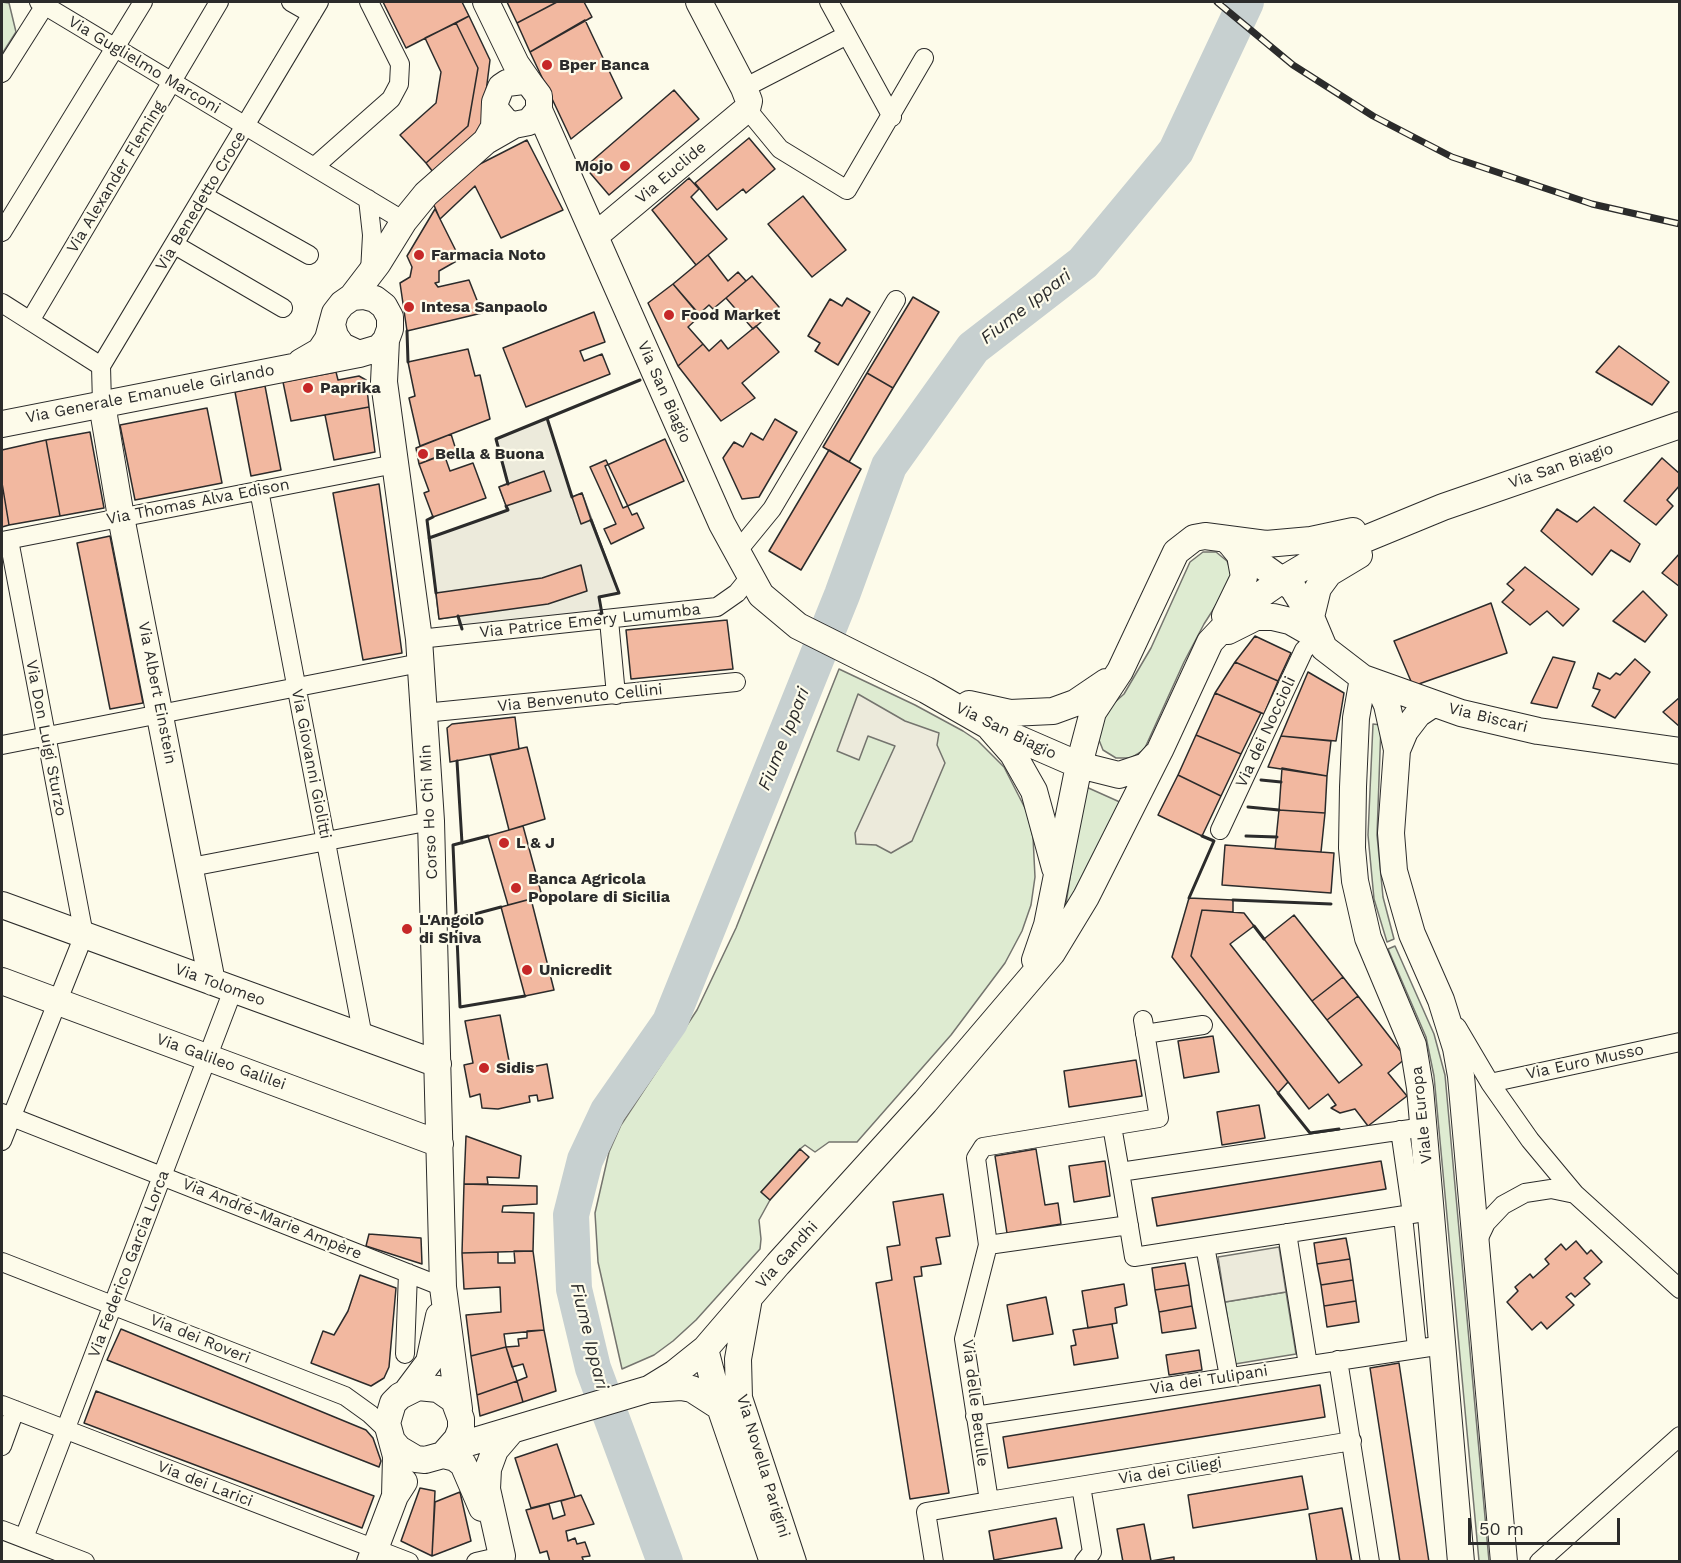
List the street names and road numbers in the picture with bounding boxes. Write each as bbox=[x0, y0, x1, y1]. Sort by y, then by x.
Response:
street label: Via Guglielmo Marconi bbox=[64, 12, 224, 118]
street label: Via Alexander Fleming bbox=[63, 98, 169, 256]
street label: Via Benedetto Croce bbox=[152, 128, 250, 274]
street label: Via Euclide bbox=[632, 138, 710, 208]
street label: Via San Biagio bbox=[633, 338, 695, 446]
street label: Via Generale Emanuele Girlando bbox=[24, 360, 276, 428]
street label: Via San Biagio bbox=[1506, 439, 1616, 493]
street label: Via Thomas Alva Edison bbox=[105, 475, 291, 529]
street label: Via Patrice Emery Lumumba bbox=[478, 600, 702, 642]
street label: Via Albert Einstein bbox=[134, 620, 180, 766]
street label: Via Don Luigi Sturzo bbox=[21, 658, 71, 818]
street label: Via dei Noccioli bbox=[1232, 673, 1300, 791]
street label: Via Benvenuto Cellini bbox=[496, 680, 664, 716]
street label: Via Giovanni Giolitti bbox=[287, 687, 335, 841]
street label: Via San Biagio bbox=[952, 698, 1060, 764]
street label: Via Biscari bbox=[1446, 699, 1530, 737]
street label: Corso Ho Chi Min bbox=[416, 744, 442, 880]
street label: Via Tolomeo bbox=[172, 960, 268, 1010]
street label: Via Galileo Galilei bbox=[154, 1030, 288, 1094]
street label: Via Euro Musso bbox=[1524, 1040, 1646, 1084]
street label: Viale Europa bbox=[1407, 1065, 1437, 1165]
street label: Via Federico Garcia Lorca bbox=[84, 1168, 174, 1360]
street label: Via André-Marie Ampère bbox=[179, 1174, 365, 1264]
street label: Via Gandhi bbox=[752, 1217, 822, 1293]
street label: Via dei Roveri bbox=[147, 1310, 253, 1368]
street label: Via delle Betulle bbox=[958, 1338, 992, 1468]
street label: Via dei Tulipani bbox=[1149, 1361, 1269, 1399]
street label: Via Novella Parigini bbox=[732, 1392, 794, 1540]
street label: Via dei Ciliegi bbox=[1117, 1453, 1223, 1489]
street label: Via dei Larici bbox=[155, 1457, 255, 1511]

